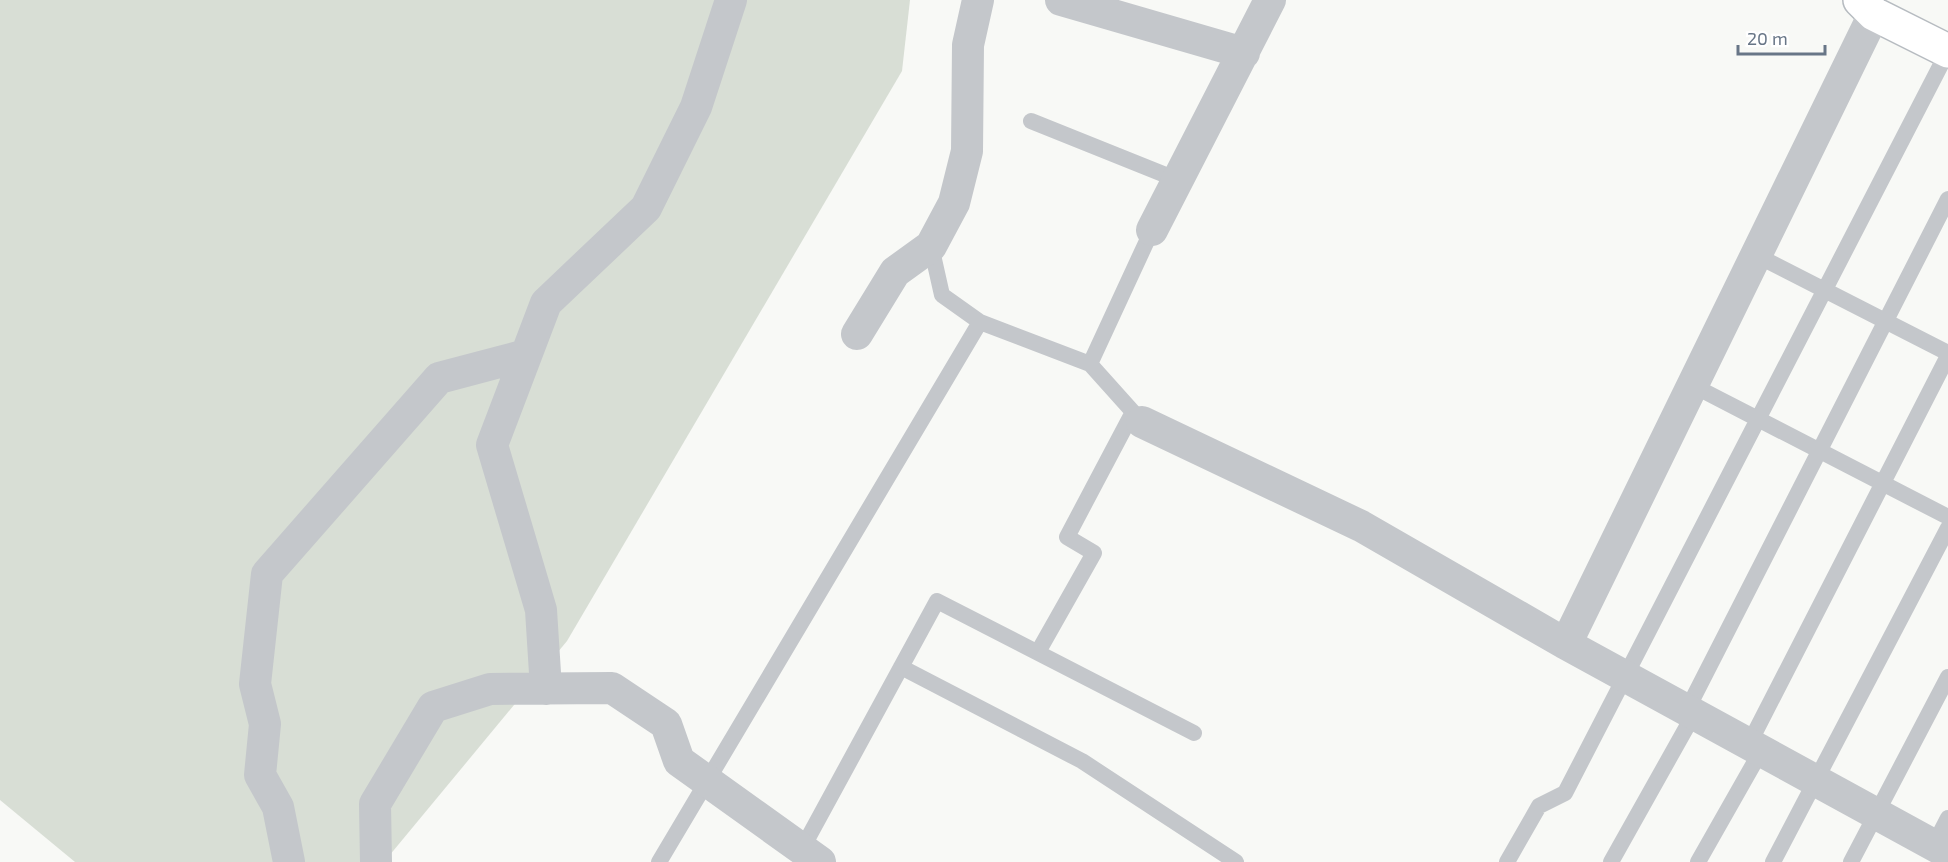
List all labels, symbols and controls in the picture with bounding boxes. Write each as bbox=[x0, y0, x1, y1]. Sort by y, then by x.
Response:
scale bar bbox=[1738, 18, 1825, 56]
text: 20 m bbox=[1747, 27, 1788, 49]

